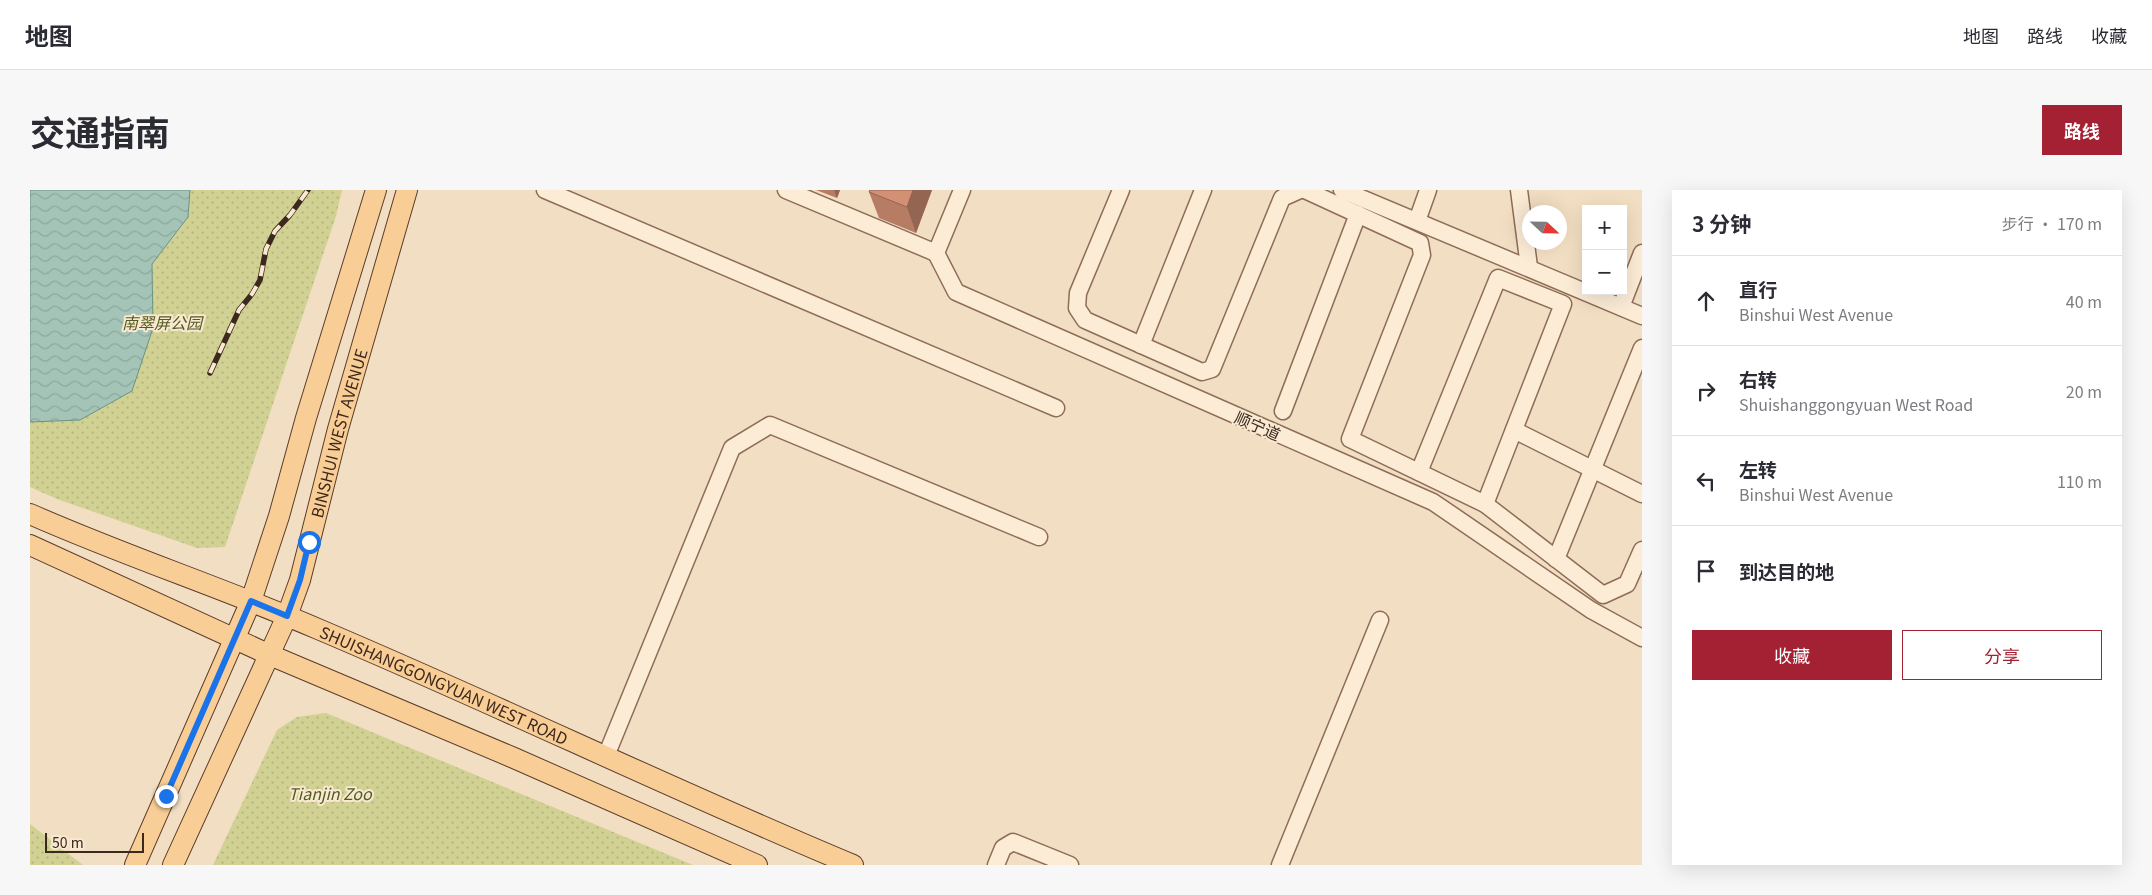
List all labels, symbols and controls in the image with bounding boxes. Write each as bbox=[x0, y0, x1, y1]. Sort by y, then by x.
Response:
text: 地图 bbox=[25, 17, 73, 52]
text: 地图 bbox=[1963, 22, 1999, 48]
text: 路线 bbox=[2027, 22, 2063, 48]
text: 收藏 bbox=[2091, 22, 2127, 48]
text: 交通指南 bbox=[30, 105, 170, 156]
button: 路线 bbox=[2042, 105, 2122, 155]
north arrow bbox=[1522, 205, 1567, 250]
map controls bbox=[1582, 205, 1627, 295]
button: + bbox=[1582, 205, 1627, 250]
text: 3 分钟 bbox=[1692, 208, 1751, 238]
text: 步行 · 170 m bbox=[2002, 211, 2102, 235]
button: − bbox=[1582, 250, 1627, 295]
text: 直行 bbox=[1739, 275, 1777, 302]
icon: ahead bbox=[1692, 287, 1720, 315]
text: 40 m bbox=[2066, 289, 2102, 313]
text: Binshui West Avenue bbox=[1739, 302, 1893, 326]
park label: 南翠屏公园 bbox=[122, 310, 204, 334]
street label: BINSHUI WEST AVENUE bbox=[304, 346, 373, 520]
text: 右转 bbox=[1739, 365, 1777, 392]
icon: right bbox=[1692, 377, 1720, 405]
text: 20 m bbox=[2066, 379, 2102, 403]
text: Shuishanggongyuan West Road bbox=[1739, 392, 1973, 416]
street label: 顺宁道 bbox=[1231, 404, 1285, 446]
text: 左转 bbox=[1739, 455, 1777, 482]
icon: left bbox=[1692, 467, 1720, 495]
text: 110 m bbox=[2057, 469, 2102, 493]
text: Binshui West Avenue bbox=[1739, 482, 1893, 506]
route start bbox=[298, 531, 321, 554]
icon: arrive bbox=[1692, 557, 1720, 585]
text: 到达目的地 bbox=[1739, 557, 1834, 584]
street label: SHUISHANGGONGYUAN WEST ROAD bbox=[316, 619, 572, 750]
button: 收藏 bbox=[1692, 630, 1892, 680]
button: 分享 bbox=[1902, 630, 2102, 680]
park label: Tianjin Zoo bbox=[288, 781, 373, 805]
route end bbox=[155, 785, 178, 808]
scale bar bbox=[45, 830, 144, 853]
text: 50 m bbox=[52, 832, 84, 852]

